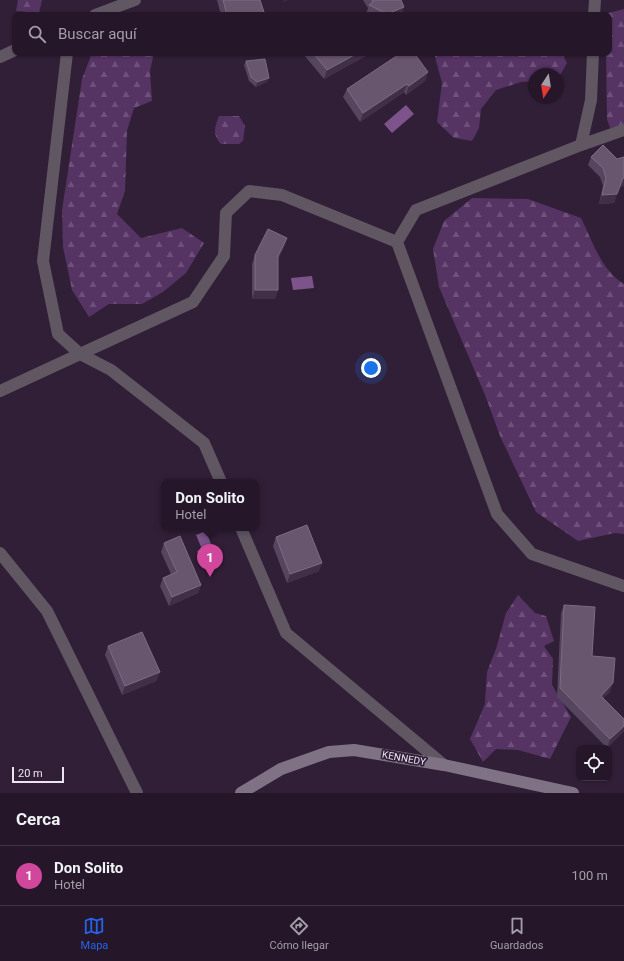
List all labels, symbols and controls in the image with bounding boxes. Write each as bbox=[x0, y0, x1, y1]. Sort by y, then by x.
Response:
search box bbox=[12, 12, 612, 56]
icon: search bbox=[26, 23, 48, 45]
text: Buscar aquí bbox=[58, 25, 137, 43]
north arrow bbox=[528, 68, 564, 104]
your location bbox=[361, 358, 381, 378]
popup bbox=[161, 479, 259, 531]
text: Don Solito bbox=[175, 489, 245, 507]
text: Hotel bbox=[175, 507, 206, 522]
pin: 1 bbox=[197, 544, 223, 577]
map controls bbox=[576, 745, 612, 781]
button: locate bbox=[576, 745, 612, 781]
street label: KENNEDY bbox=[381, 749, 427, 767]
scale bar bbox=[12, 765, 64, 784]
text: 20 m bbox=[18, 767, 43, 780]
text: Cerca bbox=[16, 809, 60, 829]
text: Don Solito bbox=[54, 859, 123, 877]
text: 1 bbox=[25, 868, 33, 883]
text: 100 m bbox=[571, 868, 608, 883]
text: Hotel bbox=[54, 877, 85, 892]
tab: Mapa bbox=[81, 915, 108, 952]
tab: Cómo llegar bbox=[270, 915, 329, 952]
tab: Guardados bbox=[490, 915, 543, 952]

